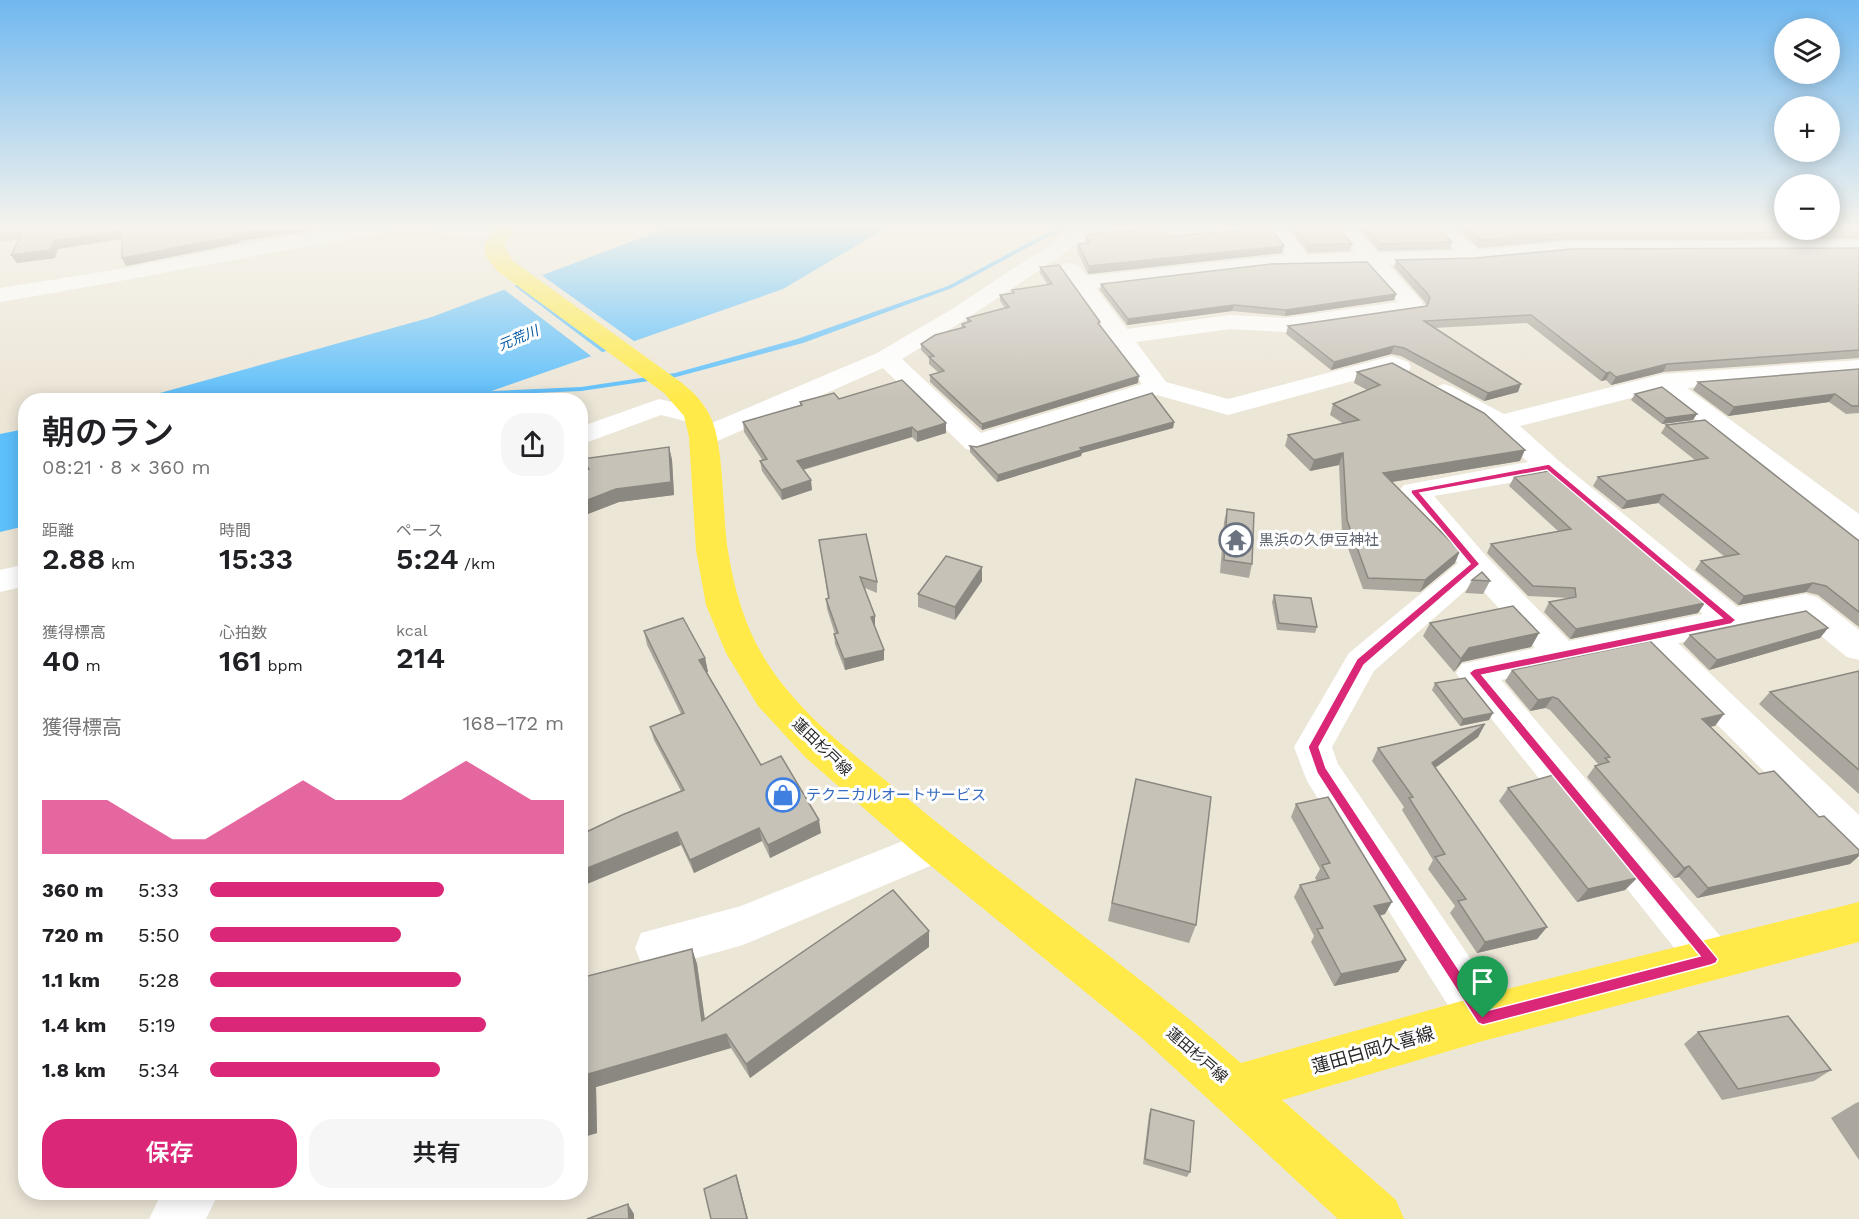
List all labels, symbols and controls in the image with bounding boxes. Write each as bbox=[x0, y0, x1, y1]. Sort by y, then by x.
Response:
map controls bbox=[1774, 18, 1840, 240]
button: layers bbox=[1774, 18, 1840, 84]
button: + bbox=[1774, 96, 1840, 162]
button: − bbox=[1774, 174, 1840, 240]
water label: 元荒川 bbox=[496, 322, 542, 354]
text: 朝のラン bbox=[42, 413, 174, 452]
button: share bbox=[501, 413, 564, 476]
text: 08:21 · 8 × 360 m bbox=[42, 455, 210, 479]
text: 距離 bbox=[42, 521, 74, 540]
text: 時間 bbox=[219, 521, 251, 540]
text: ペース bbox=[396, 521, 443, 540]
temple icon: 黒浜の久伊豆神社 bbox=[1218, 522, 1254, 558]
place label: 黒浜の久伊豆神社 bbox=[1259, 531, 1379, 549]
text: 2.88 bbox=[42, 541, 106, 576]
text: 15:33 bbox=[219, 541, 293, 576]
text: 5:24 bbox=[396, 541, 459, 576]
text: km bbox=[106, 554, 135, 573]
text: /km bbox=[459, 554, 495, 573]
text: kcal bbox=[396, 621, 428, 640]
text: 獲得標高 bbox=[42, 623, 106, 642]
text: 心拍数 bbox=[219, 623, 267, 642]
text: 214 bbox=[396, 640, 445, 675]
text: 40 bbox=[42, 643, 80, 678]
text: 161 bbox=[219, 643, 262, 678]
text: m bbox=[80, 656, 101, 675]
text: bpm bbox=[262, 656, 303, 675]
text: 168–172 m bbox=[463, 711, 564, 735]
street label: 蓮田杉戸線 bbox=[789, 714, 855, 780]
text: 獲得標高 bbox=[42, 715, 122, 739]
shop icon: テクニカルオートサービス bbox=[765, 777, 801, 813]
place label: テクニカルオートサービス bbox=[806, 786, 986, 804]
text: 360 m bbox=[42, 878, 104, 902]
text: 5:33 bbox=[138, 878, 179, 902]
text: 720 m bbox=[42, 923, 104, 947]
text: 5:50 bbox=[138, 923, 180, 947]
pin bbox=[1457, 956, 1508, 1018]
icon: arrive bbox=[1466, 965, 1499, 998]
text: 1.1 km bbox=[42, 968, 100, 992]
text: 5:28 bbox=[138, 968, 180, 992]
text: 1.4 km bbox=[42, 1013, 106, 1037]
text: 5:19 bbox=[138, 1013, 176, 1037]
street label: 蓮田白岡久喜線 bbox=[1309, 1022, 1436, 1077]
street label: 蓮田杉戸線 bbox=[1163, 1024, 1231, 1086]
text: 1.8 km bbox=[42, 1058, 106, 1082]
text: 5:34 bbox=[138, 1058, 179, 1082]
button: 保存 bbox=[42, 1119, 297, 1188]
button: 共有 bbox=[309, 1119, 564, 1188]

